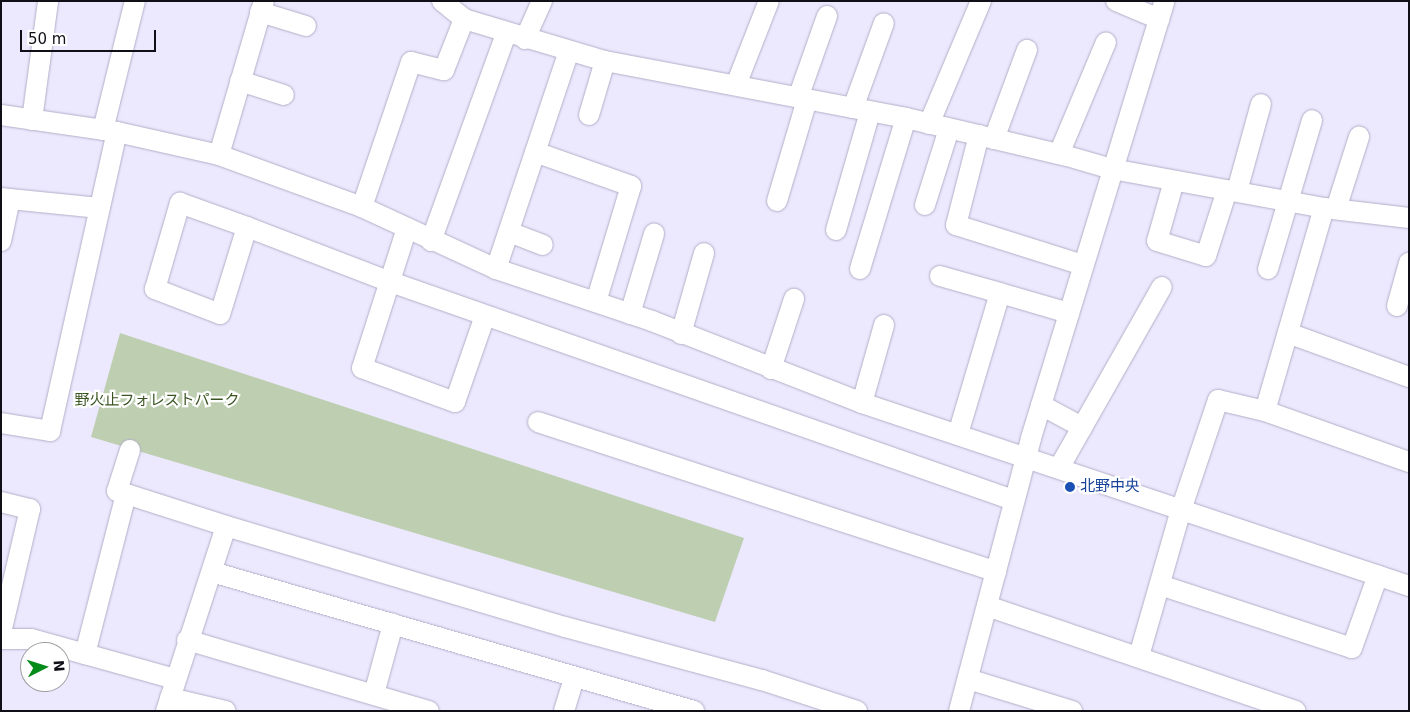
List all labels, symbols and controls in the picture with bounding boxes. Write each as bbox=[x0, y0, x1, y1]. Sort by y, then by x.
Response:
scale bar bbox=[22, 20, 159, 52]
text: 50 m bbox=[28, 30, 66, 48]
park label: 野火止フォレストパーク bbox=[75, 392, 239, 410]
place label: 北野中央 bbox=[1080, 478, 1140, 496]
marker: 北野中央 bbox=[1064, 481, 1076, 493]
north arrow bbox=[20, 642, 70, 692]
text: N bbox=[50, 659, 67, 672]

